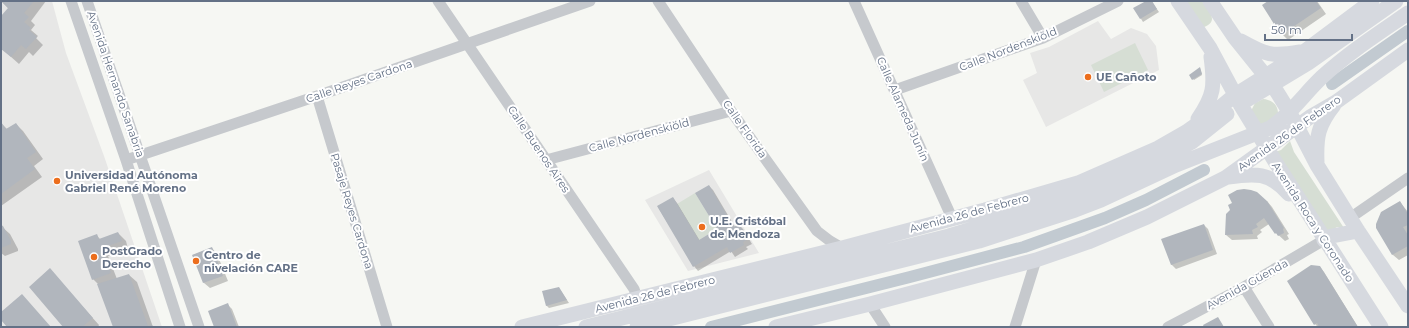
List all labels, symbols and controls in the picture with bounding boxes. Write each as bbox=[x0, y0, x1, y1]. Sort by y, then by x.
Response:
street label: Avenida Hernando Sanabria bbox=[84, 9, 148, 159]
scale bar bbox=[1265, 16, 1352, 42]
text: 50 m bbox=[1271, 22, 1302, 37]
street label: Calle Nordenskiöld bbox=[957, 24, 1059, 74]
street label: Calle Alameda Junín bbox=[874, 55, 932, 163]
street label: Calle Reyes Cardona bbox=[304, 56, 414, 106]
place label: UE Cañoto bbox=[1096, 70, 1157, 84]
marker: UE Cañoto bbox=[1083, 72, 1093, 82]
street label: Avenida 26 de Febrero bbox=[1235, 92, 1343, 174]
street label: Calle Florida bbox=[720, 97, 770, 161]
street label: Calle Buenos Aires bbox=[505, 103, 574, 196]
street label: Calle Nordenskiöld bbox=[587, 115, 691, 155]
street label: Pasaje Reyes Cardona bbox=[328, 151, 376, 271]
street label: Avenida Roca y Coronado bbox=[1269, 159, 1357, 285]
place label: Universidad Autónoma Gabriel René Moreno bbox=[65, 168, 198, 195]
marker: Universidad Autónoma Gabriel René Moreno bbox=[52, 176, 62, 186]
street label: Avenida 26 de Febrero bbox=[908, 190, 1030, 236]
place label: U.E. Cristóbal de Mendoza bbox=[710, 214, 786, 241]
marker: U.E. Cristóbal de Mendoza bbox=[697, 222, 707, 232]
place label: PostGrado Derecho bbox=[102, 244, 162, 271]
place label: Centro de nivelación CARE bbox=[204, 248, 298, 275]
marker: PostGrado Derecho bbox=[89, 252, 99, 262]
marker: Centro de nivelación CARE bbox=[191, 256, 201, 266]
street label: Avenida Güenda bbox=[1204, 256, 1290, 312]
street label: Avenida 26 de Febrero bbox=[594, 272, 716, 316]

